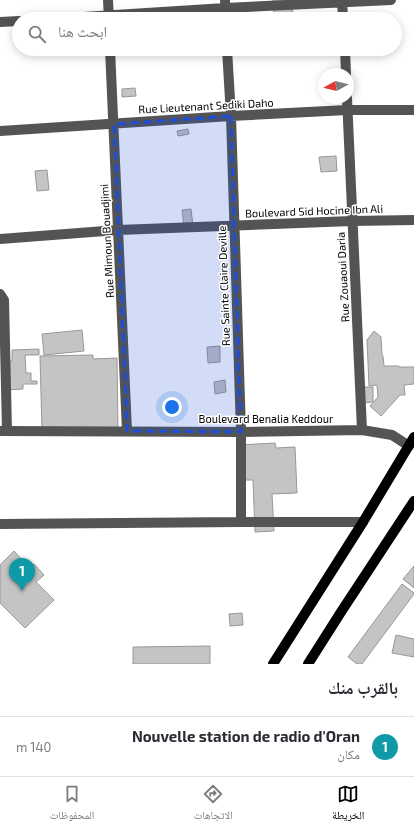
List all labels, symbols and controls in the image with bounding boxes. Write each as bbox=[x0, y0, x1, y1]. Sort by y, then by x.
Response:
search box bbox=[12, 12, 402, 56]
text: ابحث هنا bbox=[58, 22, 107, 40]
icon: search bbox=[26, 23, 48, 45]
north arrow bbox=[318, 68, 354, 104]
street label: Rue Lieutenant Sediki Daho bbox=[138, 95, 274, 116]
street label: Rue Mimoun Bouadjimi bbox=[97, 184, 117, 298]
street label: Boulevard Sid Hocine Ibn Ali bbox=[245, 202, 383, 219]
street label: Rue Sainte Claire Deville bbox=[215, 226, 232, 346]
street label: Rue Zouaoui Daria bbox=[334, 232, 351, 323]
your location bbox=[162, 397, 182, 417]
street label: Boulevard Benalia Keddour bbox=[199, 412, 334, 425]
pin: 1 bbox=[9, 558, 35, 591]
text: بالقرب منك bbox=[328, 677, 398, 697]
text: Nouvelle station de radio d'Oran bbox=[132, 727, 360, 745]
text: 140 m bbox=[16, 739, 51, 755]
text: 1 bbox=[382, 739, 388, 755]
text: مكان bbox=[337, 746, 360, 762]
tab: المحفوظات bbox=[50, 783, 94, 826]
tab: الاتجاهات bbox=[194, 783, 233, 826]
tab: الخريطة bbox=[332, 783, 364, 826]

